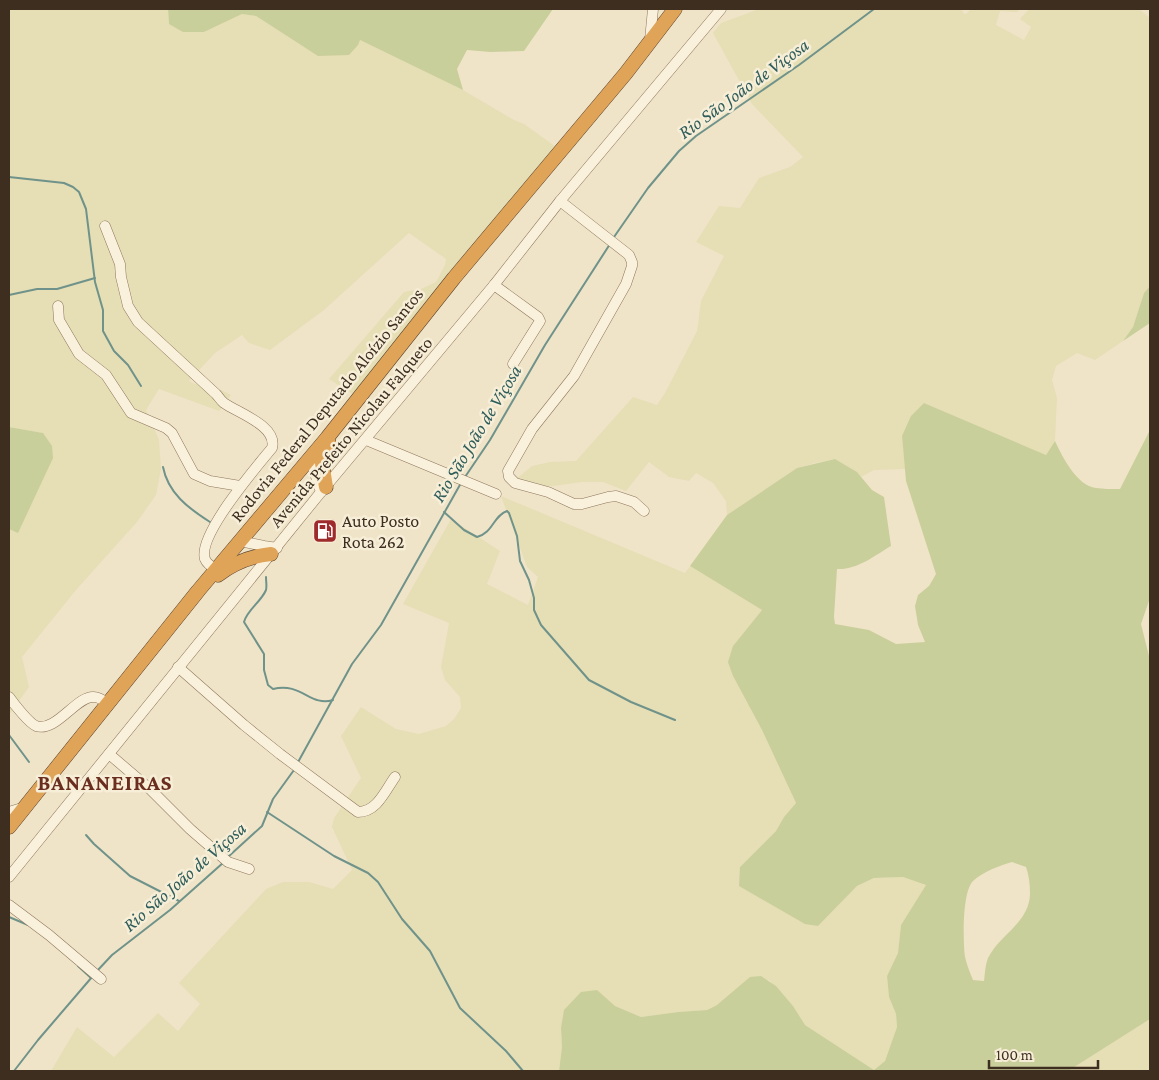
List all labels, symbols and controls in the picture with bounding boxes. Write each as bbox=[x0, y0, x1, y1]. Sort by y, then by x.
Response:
water label: Rio São João de Viçosa bbox=[674, 34, 813, 143]
street label: Rodovia Federal Deputado Aloízio Santos bbox=[227, 284, 427, 526]
street label: Avenida Prefeito Nicolau Falqueto bbox=[265, 333, 437, 531]
water label: Rio São João de Viçosa bbox=[427, 361, 526, 506]
place label: Auto Posto Rota 262 bbox=[342, 511, 419, 552]
fuel station icon: Auto Posto Rota 262 bbox=[312, 518, 338, 544]
district label: BANANEIRAS bbox=[37, 770, 173, 795]
water label: Rio São João de Viçosa bbox=[119, 817, 250, 935]
scale bar bbox=[989, 1038, 1098, 1070]
text: 100 m bbox=[996, 1047, 1033, 1063]

